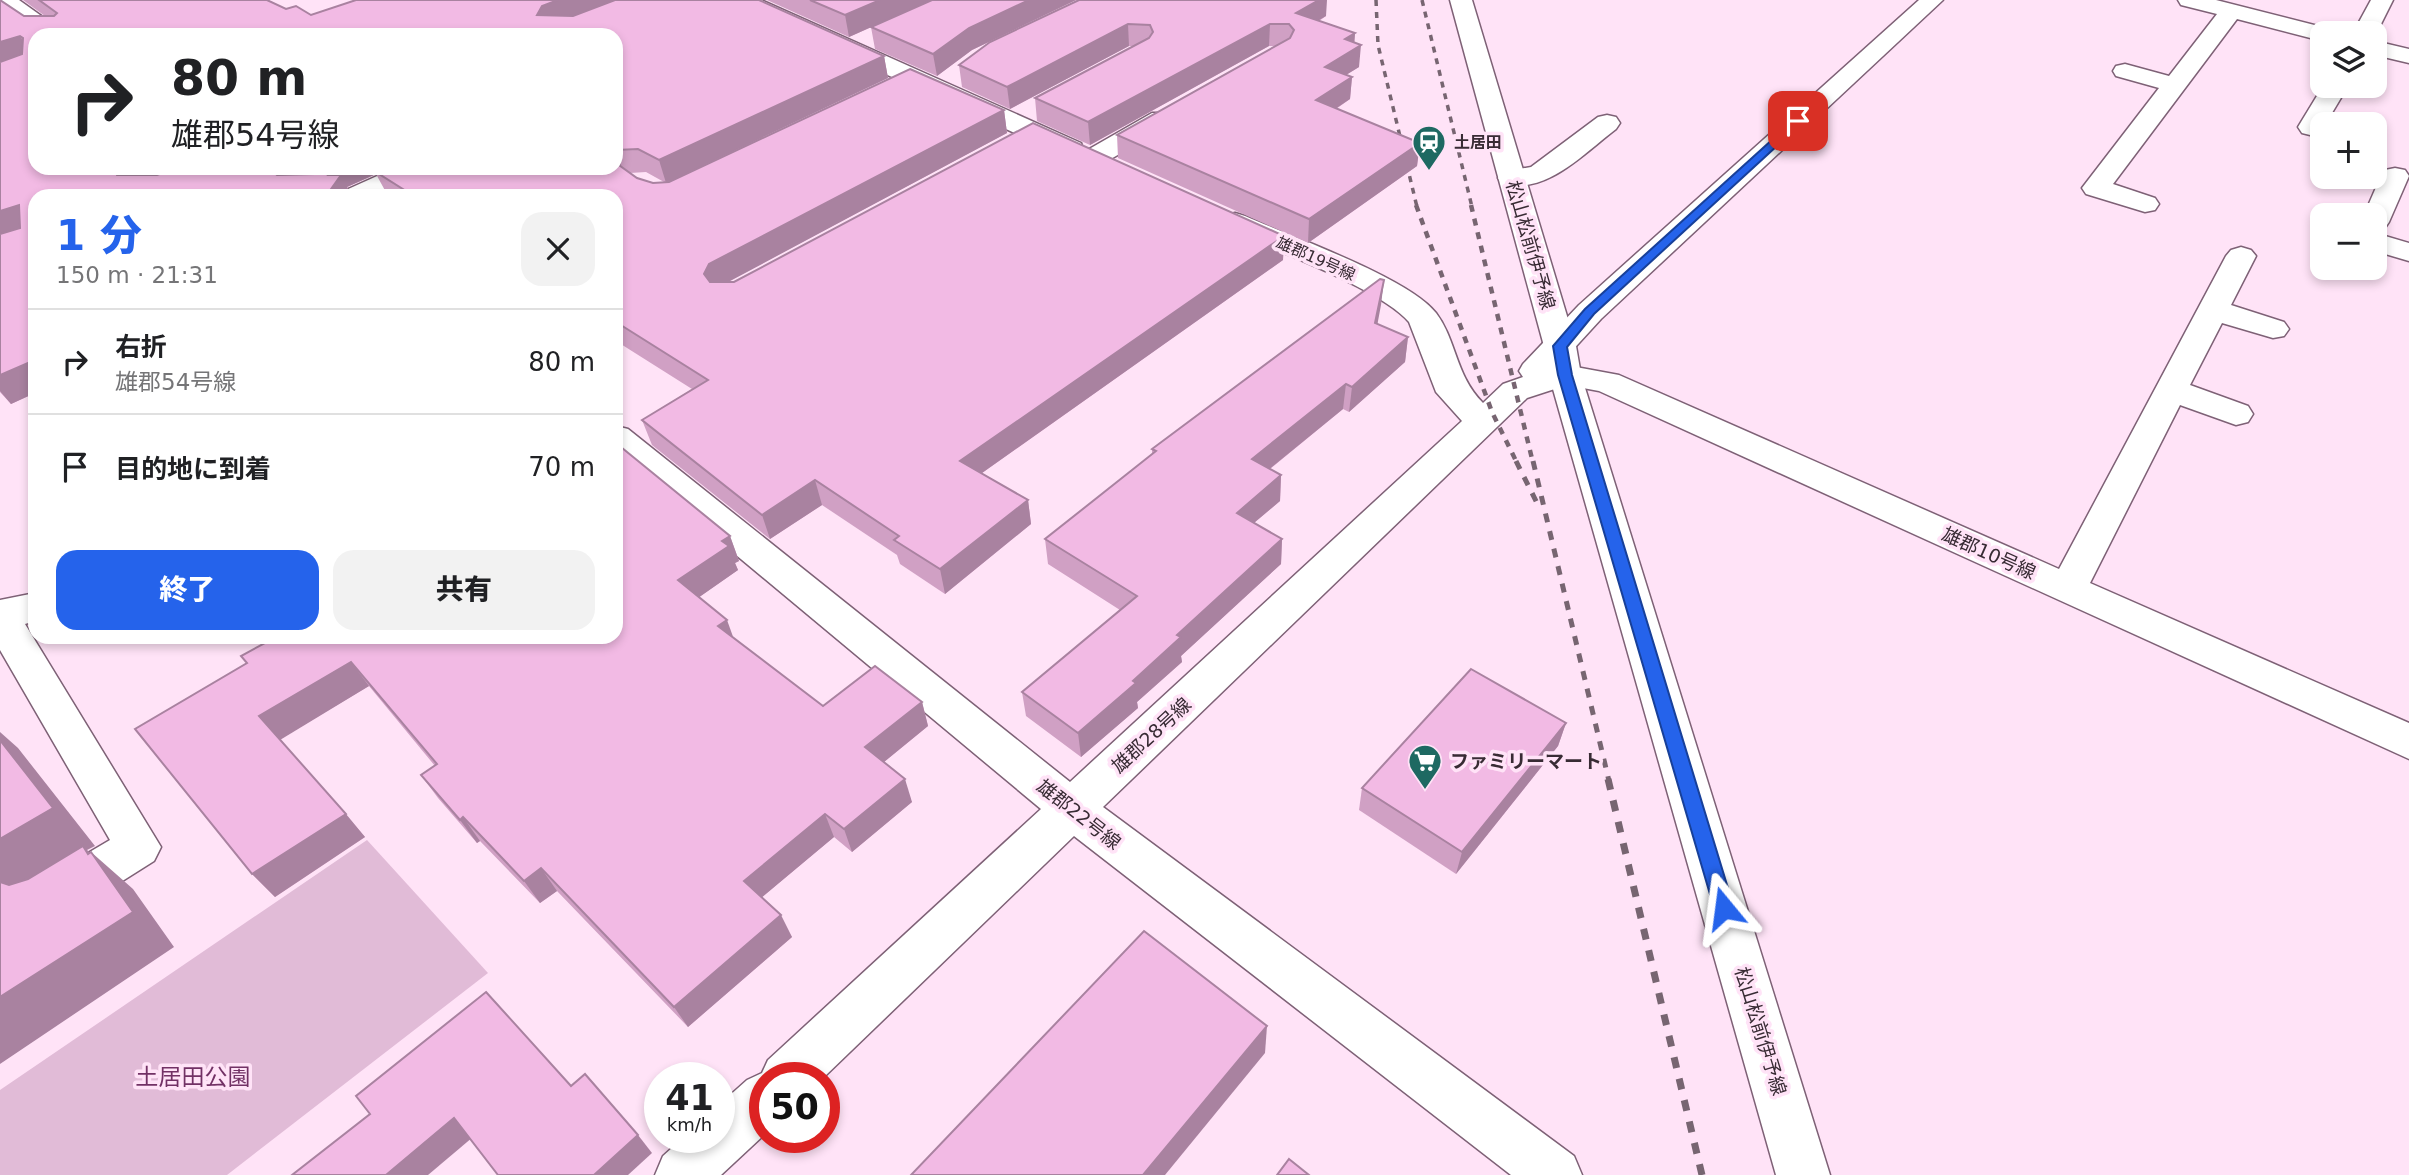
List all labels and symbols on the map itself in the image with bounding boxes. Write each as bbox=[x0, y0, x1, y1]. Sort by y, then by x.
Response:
pin bbox=[1768, 91, 1828, 151]
station icon: 土居田 bbox=[1410, 123, 1448, 172]
place label: 土居田 bbox=[1454, 133, 1502, 152]
street label: 松山松前伊予線 bbox=[1502, 178, 1560, 312]
street label: 雄郡19号線 bbox=[1273, 233, 1358, 284]
street label: 雄郡10号線 bbox=[1939, 523, 2039, 583]
street label: 雄郡28号線 bbox=[1107, 693, 1195, 777]
supermarket icon: ファミリーマート bbox=[1406, 742, 1444, 791]
place label: ファミリーマート bbox=[1450, 750, 1602, 772]
street label: 雄郡22号線 bbox=[1033, 774, 1125, 854]
position arrow bbox=[1687, 871, 1761, 945]
street label: 松山松前伊予線 bbox=[1731, 964, 1791, 1098]
speed limit sign: 50 bbox=[749, 1062, 840, 1153]
park label: 土居田公園 bbox=[136, 1064, 251, 1090]

